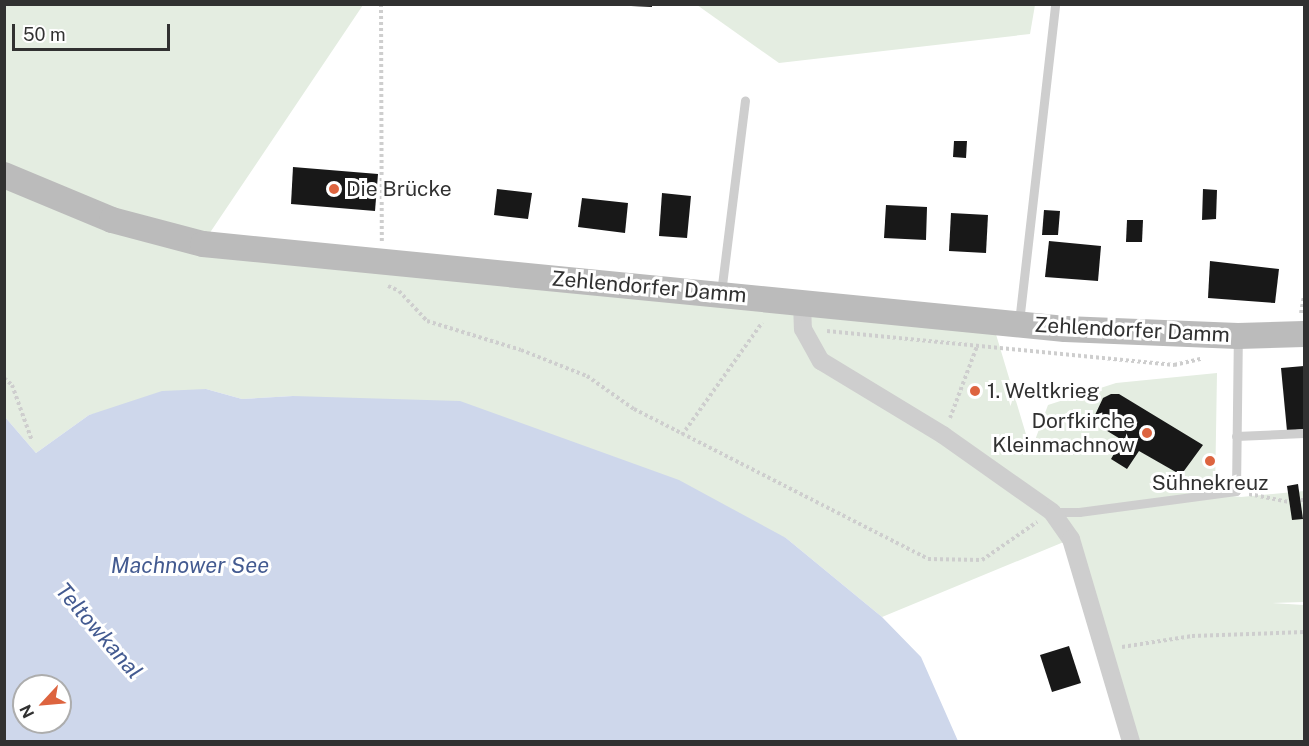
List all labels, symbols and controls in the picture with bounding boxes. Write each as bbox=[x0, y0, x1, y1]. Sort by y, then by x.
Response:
scale bar bbox=[15, 12, 172, 50]
text: 50 m bbox=[23, 24, 66, 45]
place label: Die Brücke bbox=[346, 176, 452, 202]
marker: Die Brücke bbox=[327, 182, 341, 196]
street label: Zehlendorfer Damm bbox=[550, 266, 748, 308]
street label: Zehlendorfer Damm bbox=[1034, 312, 1230, 348]
place label: 1. Weltkrieg bbox=[987, 378, 1100, 404]
marker: 1. Weltkrieg bbox=[968, 384, 982, 398]
place label: Dorfkirche Kleinmachnow bbox=[992, 408, 1135, 458]
marker: Dorfkirche Kleinmachnow bbox=[1140, 426, 1154, 440]
marker: Sühnekreuz bbox=[1203, 454, 1217, 468]
place label: Sühnekreuz bbox=[1152, 470, 1268, 496]
water label: Machnower See bbox=[111, 553, 269, 579]
water label: Teltowkanal bbox=[50, 578, 148, 684]
north arrow bbox=[12, 674, 72, 734]
text: N bbox=[16, 701, 38, 721]

